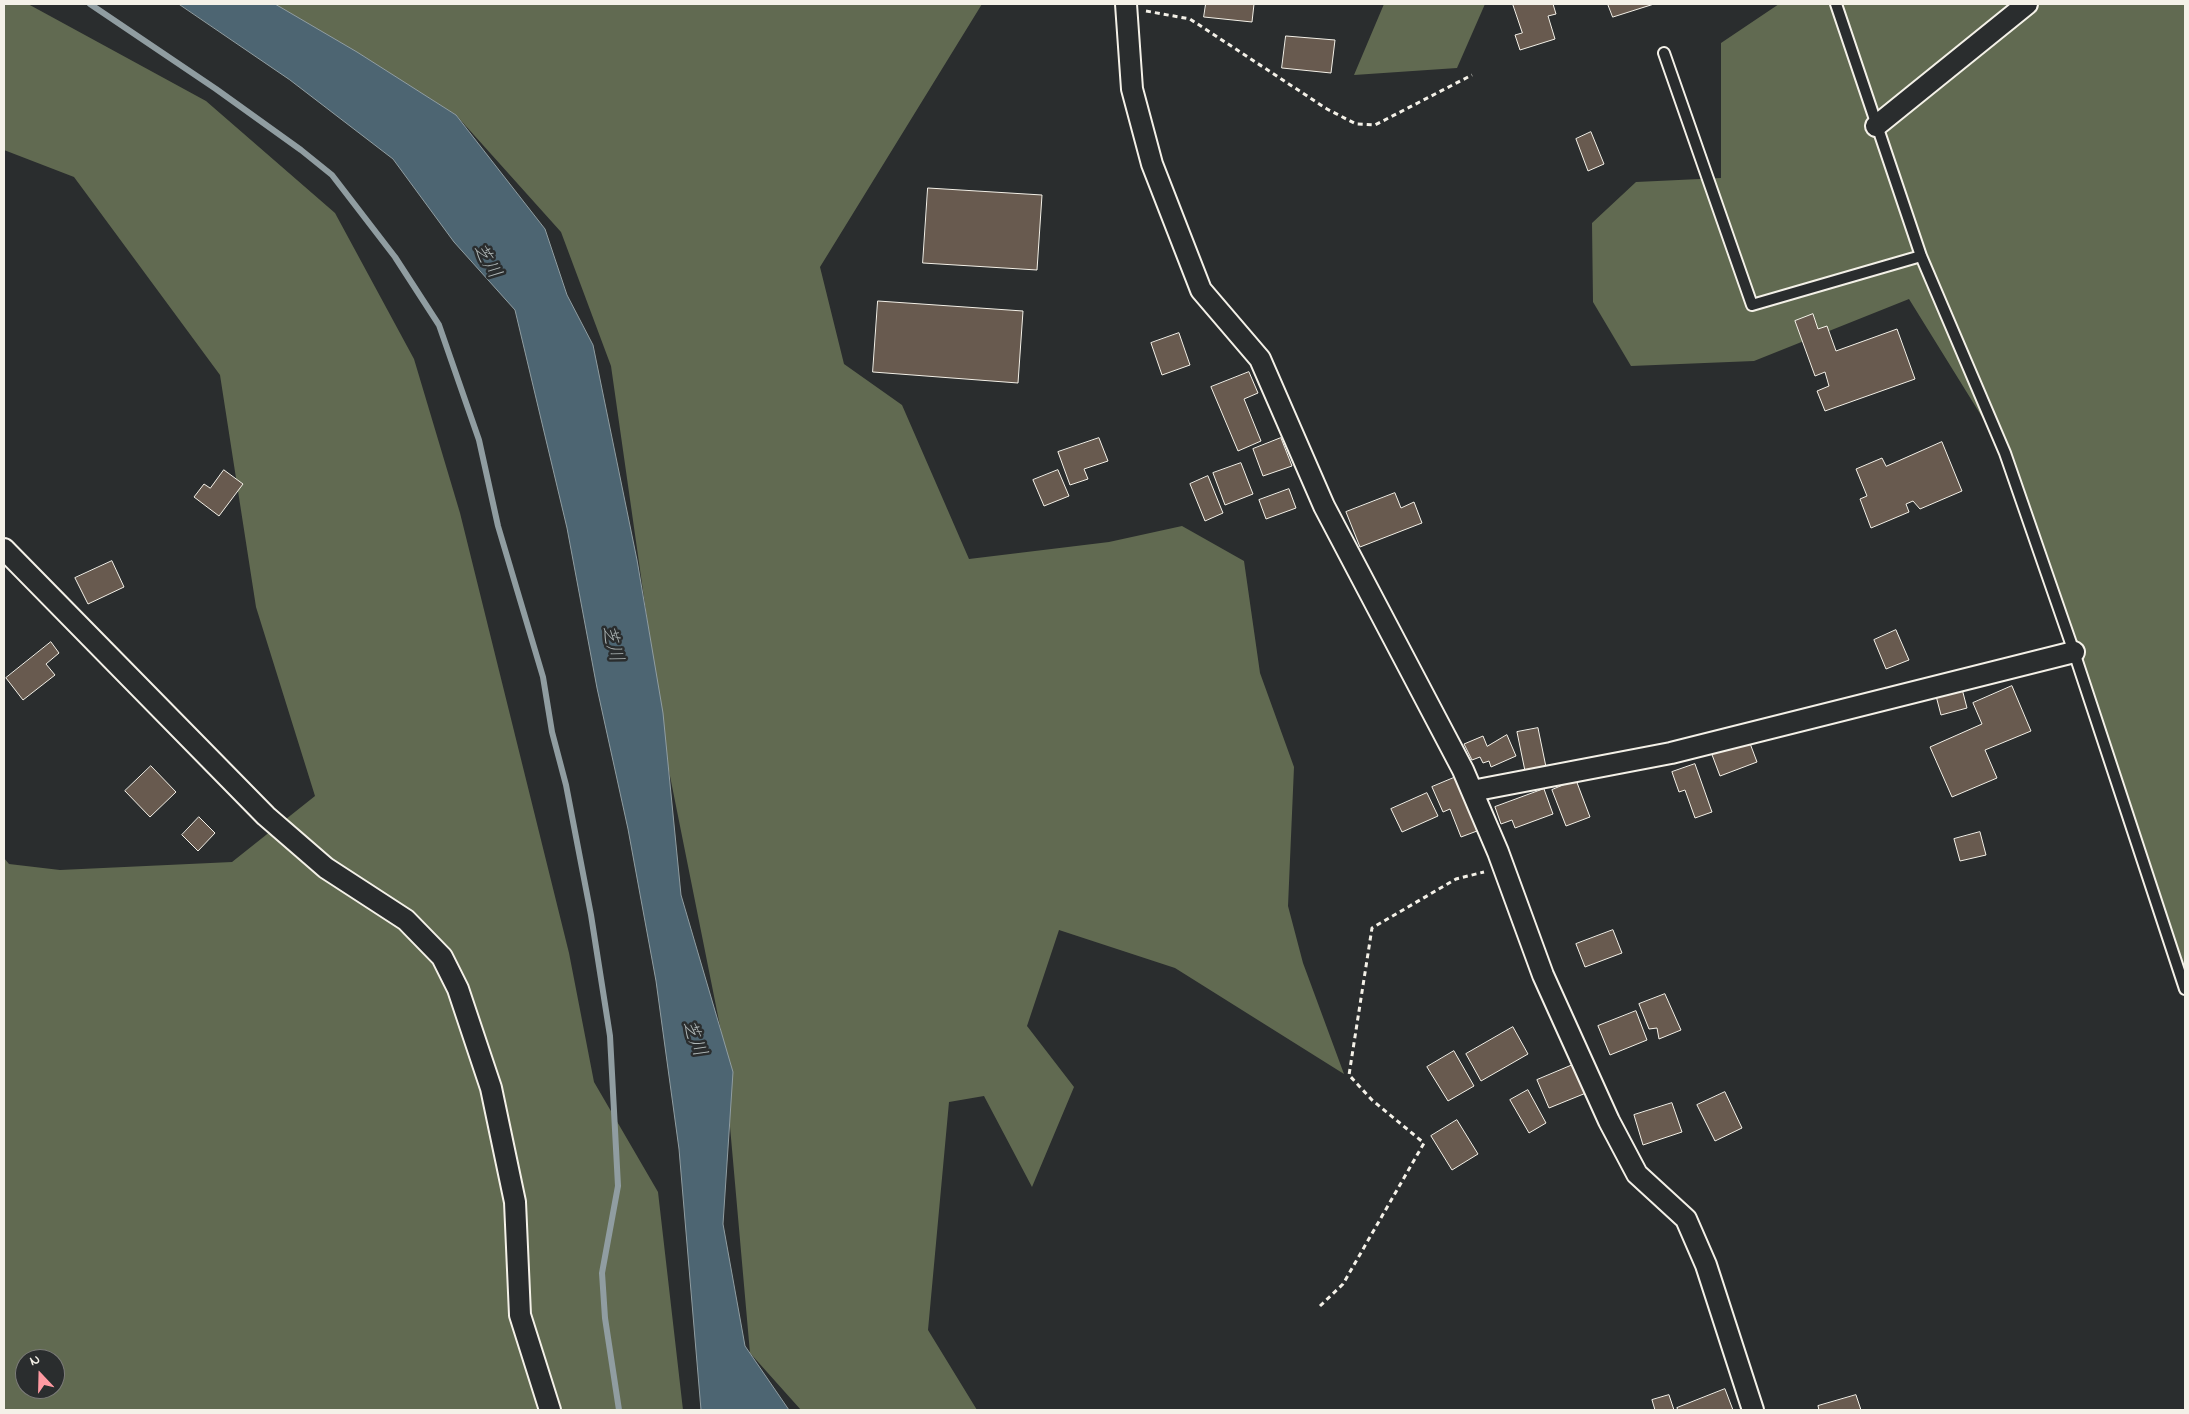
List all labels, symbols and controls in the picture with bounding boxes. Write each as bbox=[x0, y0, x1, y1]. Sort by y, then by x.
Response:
water label: 芝川 bbox=[465, 240, 505, 284]
water label: 芝川 bbox=[594, 623, 626, 665]
water label: 芝川 bbox=[674, 1017, 710, 1061]
north arrow bbox=[15, 1349, 65, 1399]
text: N bbox=[27, 1349, 43, 1372]

